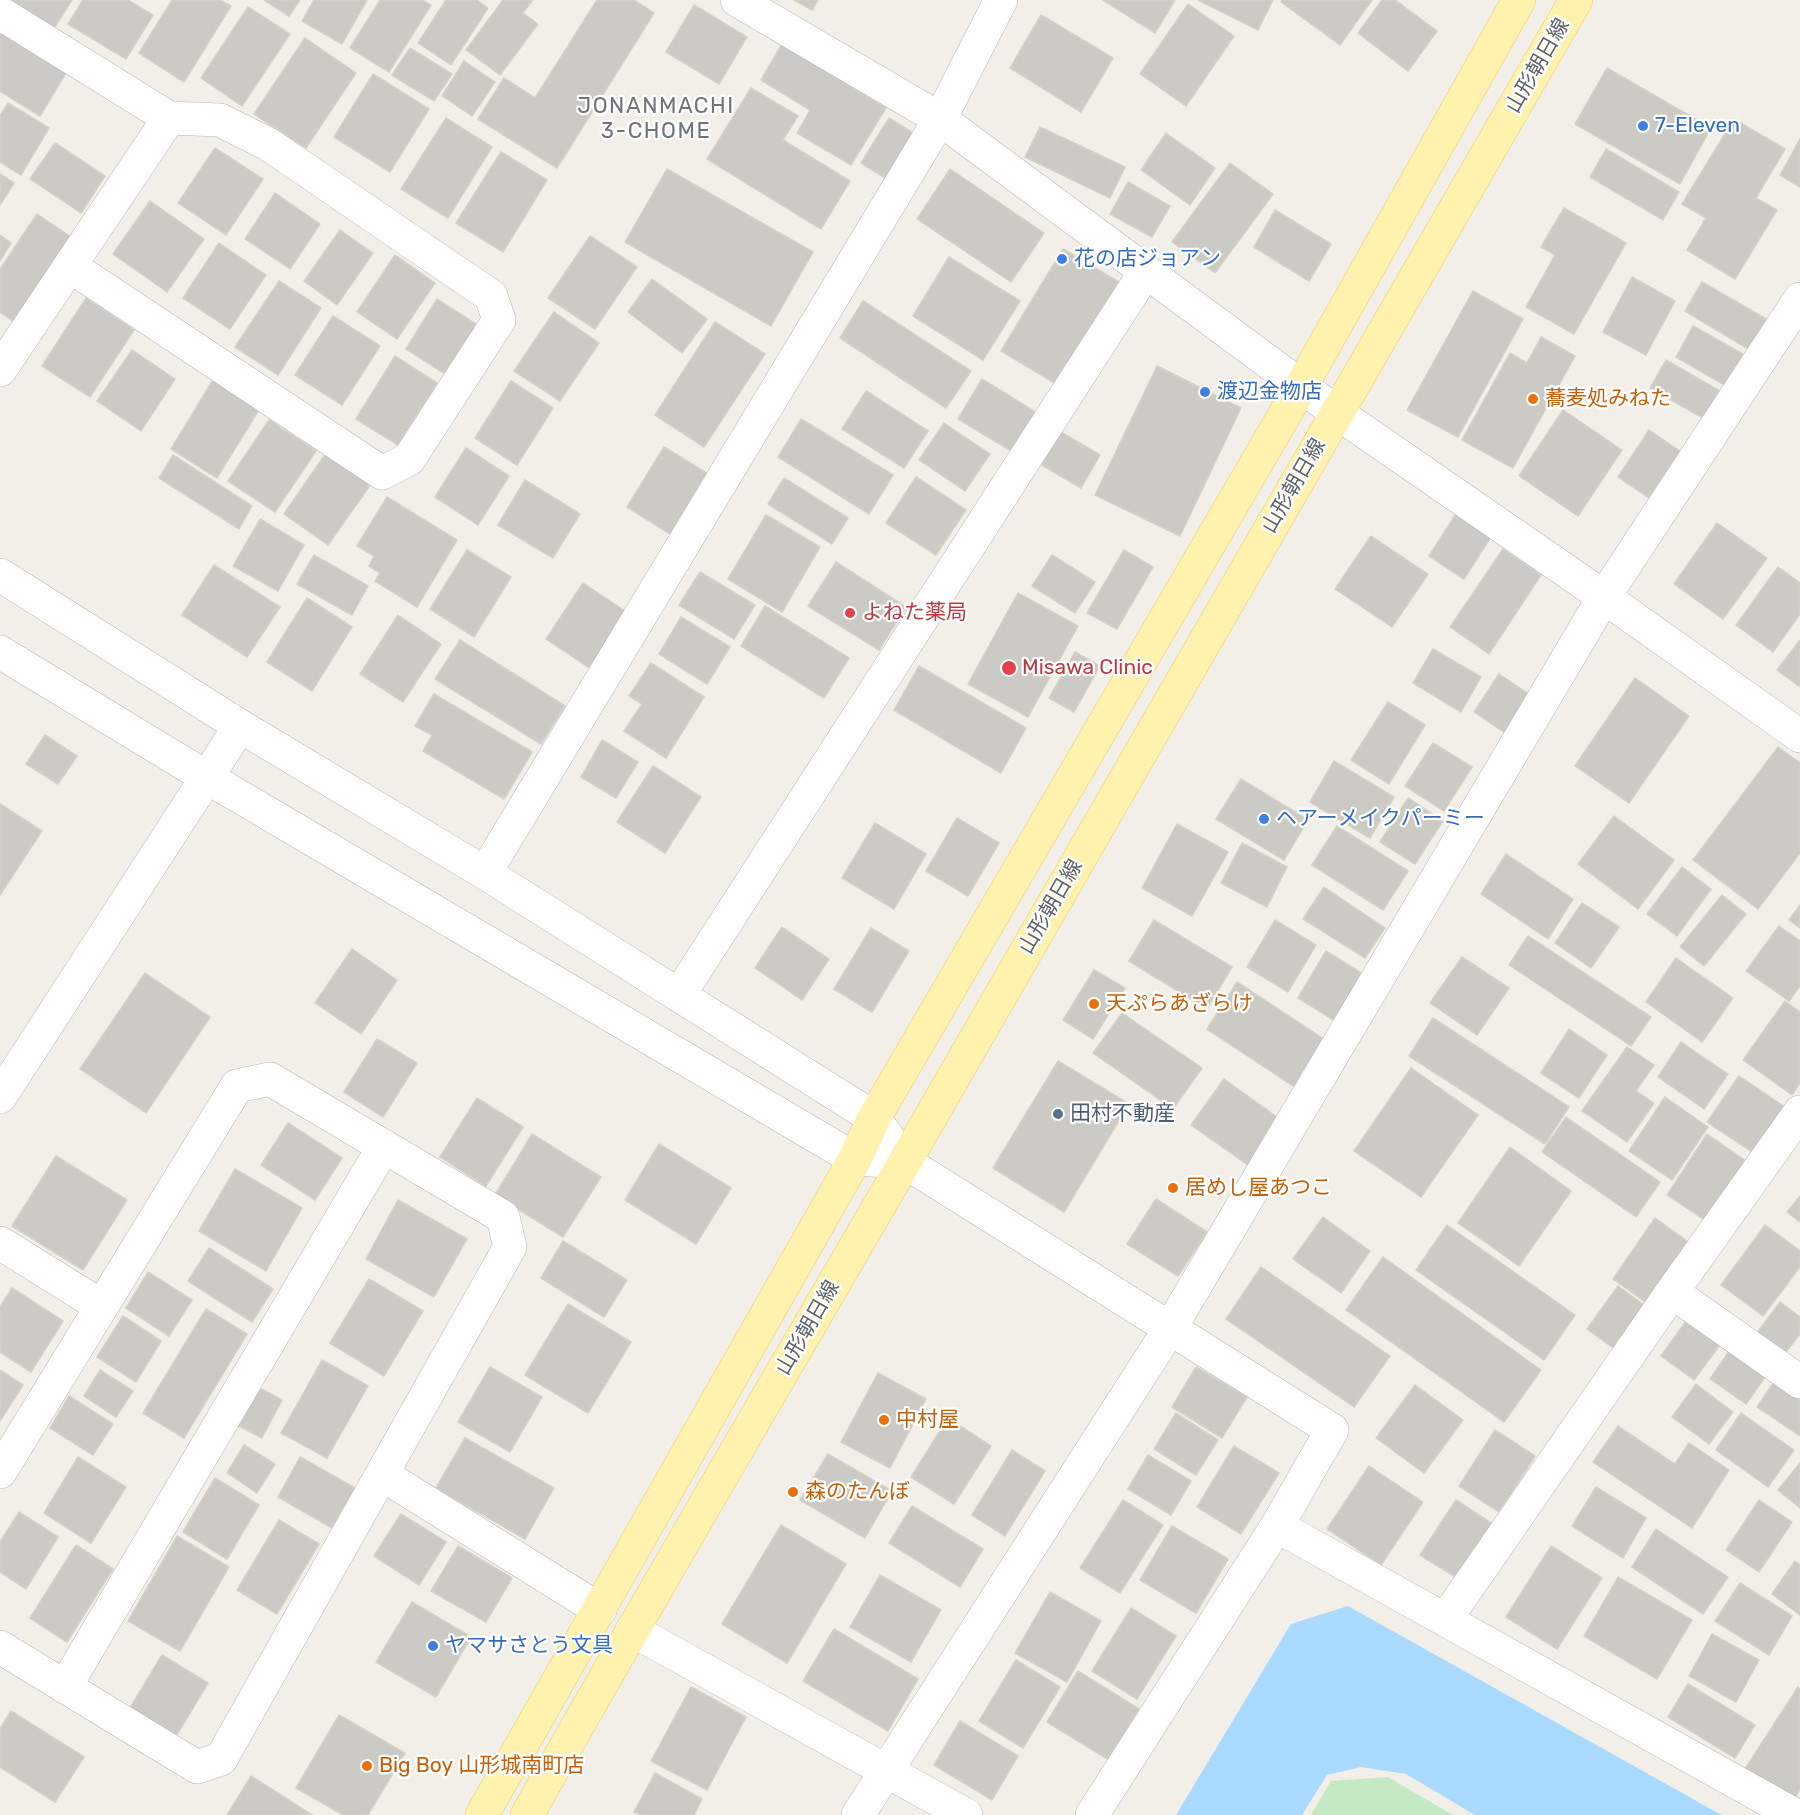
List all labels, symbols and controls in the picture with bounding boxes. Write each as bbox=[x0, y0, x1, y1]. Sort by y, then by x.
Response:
street label: 山形朝日線 bbox=[1501, 14, 1575, 118]
district label: JONANMACHI 3-CHOME bbox=[577, 94, 735, 146]
place label: 7-Eleven bbox=[1655, 113, 1740, 139]
marker: 7-Eleven bbox=[1636, 119, 1650, 133]
place label: 花の店ジョアン bbox=[1074, 246, 1221, 272]
marker: 花の店ジョアン bbox=[1055, 252, 1069, 266]
place label: 渡辺金物店 bbox=[1217, 379, 1322, 405]
marker: 渡辺金物店 bbox=[1198, 385, 1212, 399]
place label: 蕎麦処みねた bbox=[1545, 386, 1671, 412]
marker: 蕎麦処みねた bbox=[1526, 392, 1540, 406]
street label: 山形朝日線 bbox=[1257, 434, 1331, 538]
place label: よねた薬局 bbox=[862, 600, 967, 626]
marker: よねた薬局 bbox=[843, 606, 857, 620]
place label: Misawa Clinic bbox=[1022, 655, 1153, 681]
marker: Misawa Clinic bbox=[1000, 659, 1018, 677]
place label: ヘアーメイクパーミー bbox=[1276, 806, 1485, 832]
marker: ヘアーメイクパーミー bbox=[1257, 812, 1271, 826]
street label: 山形朝日線 bbox=[1014, 855, 1088, 959]
place label: 天ぷらあざらけ bbox=[1106, 991, 1253, 1017]
marker: 天ぷらあざらけ bbox=[1087, 997, 1101, 1011]
place label: 田村不動産 bbox=[1070, 1101, 1175, 1127]
marker: 田村不動産 bbox=[1051, 1107, 1065, 1121]
place label: 居めし屋あつこ bbox=[1185, 1175, 1332, 1201]
marker: 居めし屋あつこ bbox=[1166, 1181, 1180, 1195]
street label: 山形朝日線 bbox=[771, 1276, 845, 1380]
place label: 中村屋 bbox=[896, 1407, 959, 1433]
marker: 中村屋 bbox=[877, 1413, 891, 1427]
place label: 森のたんぼ bbox=[805, 1479, 910, 1505]
marker: 森のたんぼ bbox=[786, 1485, 800, 1499]
place label: ヤマサさとう文具 bbox=[445, 1633, 613, 1659]
marker: ヤマサさとう文具 bbox=[426, 1639, 440, 1653]
place label: Big Boy 山形城南町店 bbox=[379, 1753, 584, 1779]
marker: Big Boy 山形城南町店 bbox=[360, 1759, 374, 1773]

